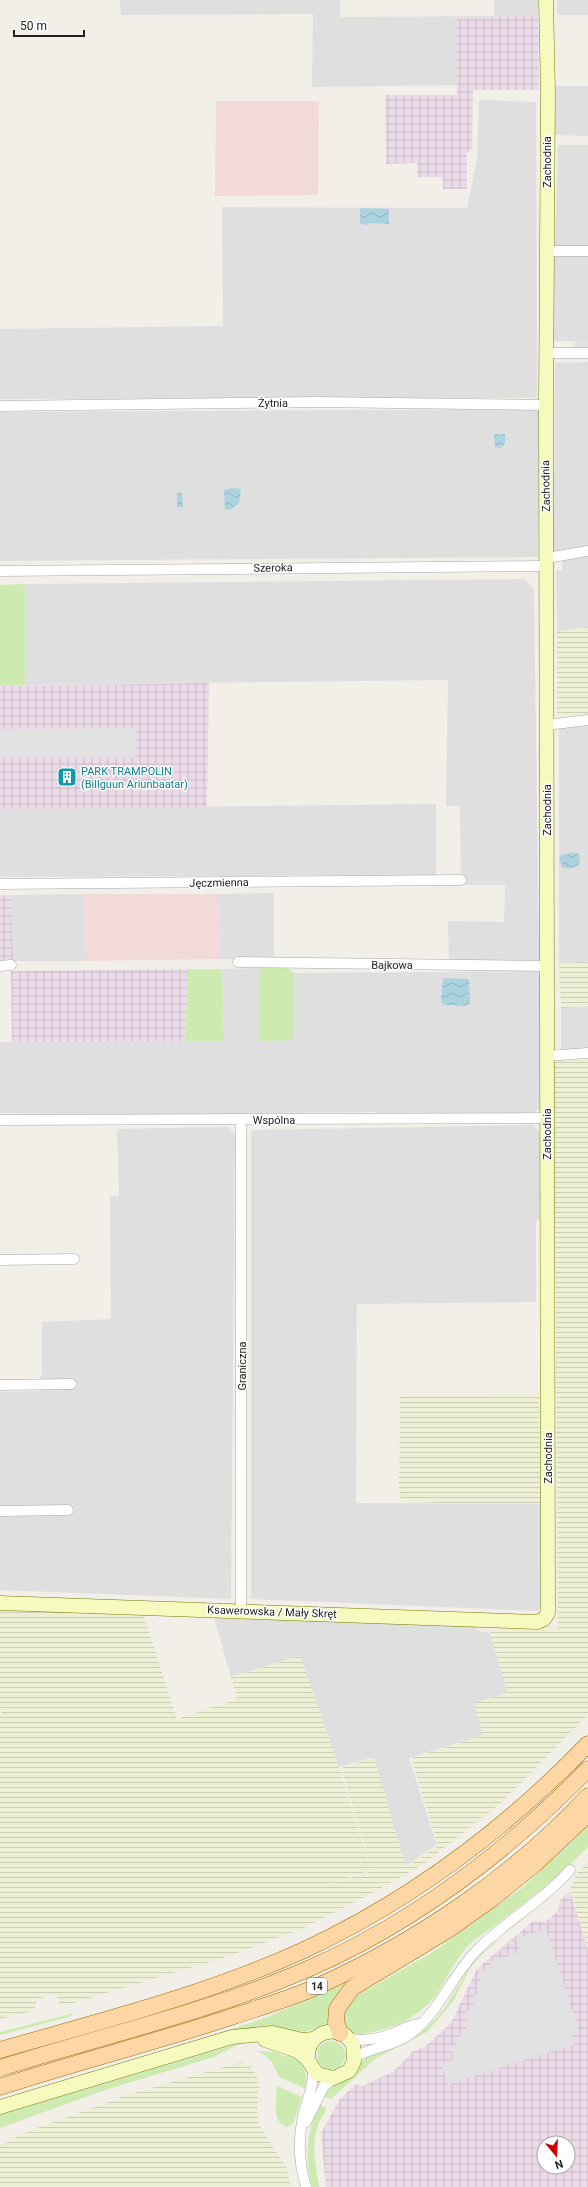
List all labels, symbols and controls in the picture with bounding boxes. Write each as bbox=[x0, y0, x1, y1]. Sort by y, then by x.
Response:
scale bar bbox=[14, 12, 84, 38]
text: 50 m bbox=[20, 19, 47, 33]
street label: Zachodnia bbox=[541, 136, 554, 188]
street label: Żytnia bbox=[258, 397, 288, 410]
street label: Zachodnia bbox=[539, 460, 553, 512]
street label: Szeroka bbox=[253, 561, 293, 575]
place label: PARK TRAMPOLIN (Billguun Ariunbaatar) bbox=[81, 765, 188, 791]
building icon: PARK TRAMPOLIN (Billguun Ariunbaatar) bbox=[56, 766, 78, 788]
street label: Zachodnia bbox=[541, 784, 554, 836]
street label: Jęczmienna bbox=[189, 876, 249, 890]
street label: Bajkowa bbox=[371, 959, 413, 972]
street label: Zachodnia bbox=[541, 1108, 554, 1160]
street label: Wspólna bbox=[253, 1114, 295, 1127]
street label: Graniczna bbox=[236, 1341, 249, 1391]
street label: Zachodnia bbox=[542, 1432, 555, 1484]
street label: Ksawerowska / Mały Skręt bbox=[207, 1603, 337, 1621]
road number: 14 bbox=[307, 1978, 327, 1994]
north arrow bbox=[536, 2135, 576, 2175]
text: N bbox=[553, 2157, 565, 2171]

